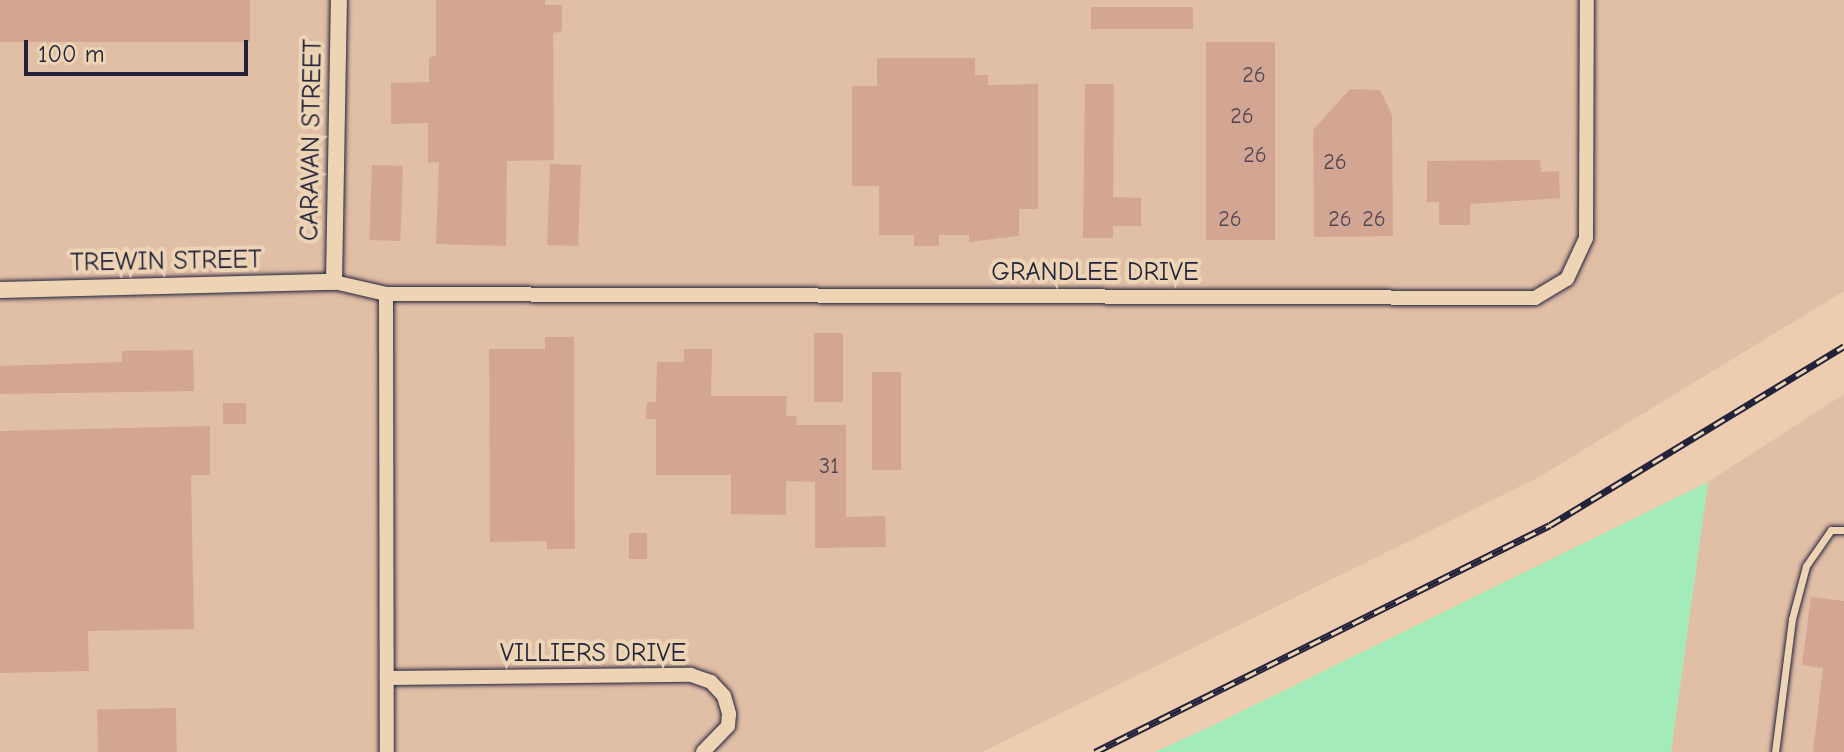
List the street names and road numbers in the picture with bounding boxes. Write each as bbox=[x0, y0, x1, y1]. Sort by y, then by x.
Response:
street label: CARAVAN STREET bbox=[295, 39, 329, 241]
street label: TREWIN STREET bbox=[70, 245, 262, 279]
street label: GRANDLEE DRIVE bbox=[991, 257, 1199, 289]
street label: VILLIERS DRIVE bbox=[500, 638, 686, 670]

